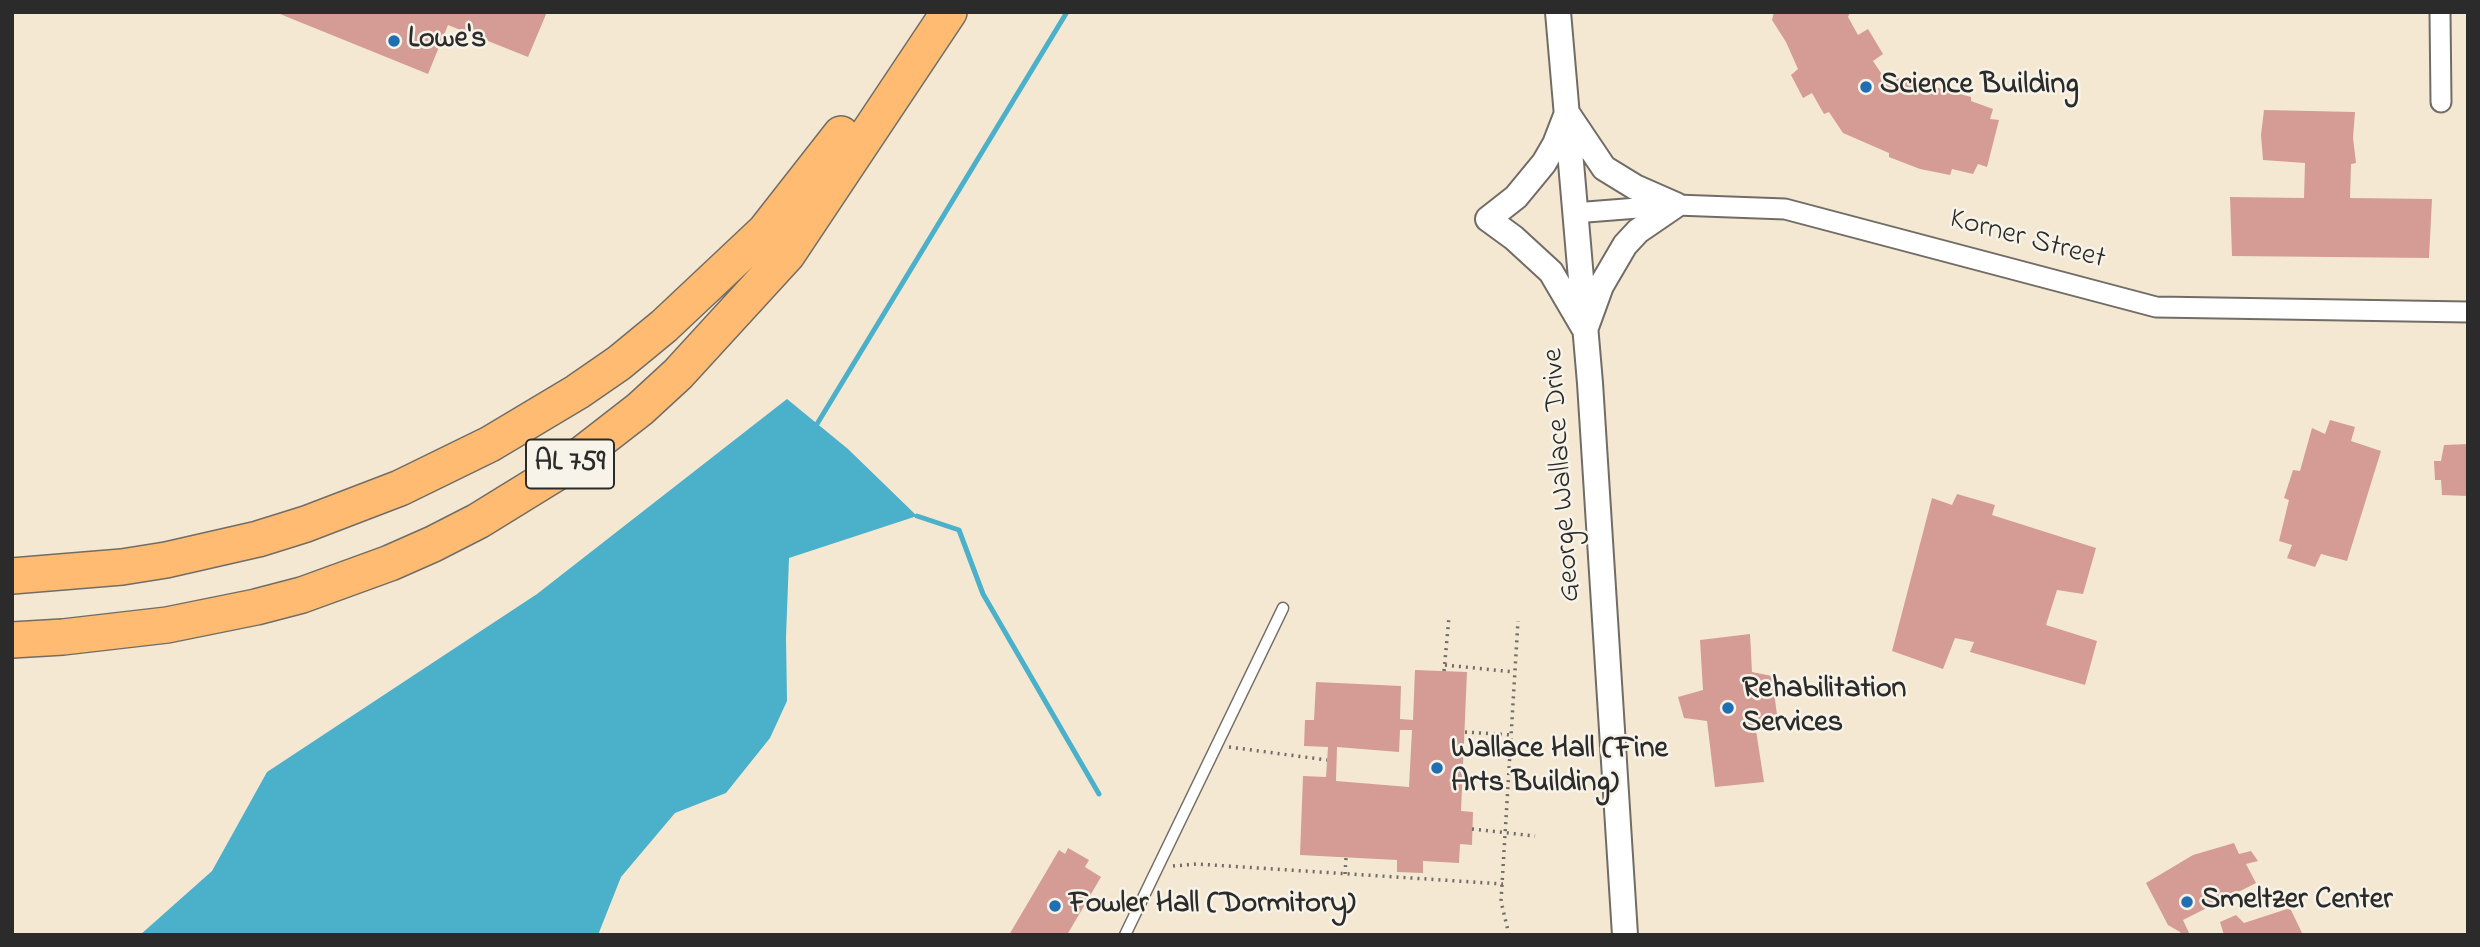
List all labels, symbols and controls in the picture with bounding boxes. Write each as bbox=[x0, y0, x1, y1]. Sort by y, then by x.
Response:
place label: Lowe's bbox=[408, 23, 486, 59]
marker: Lowe's bbox=[386, 33, 402, 49]
place label: Science Building bbox=[1880, 69, 2079, 105]
marker: Science Building bbox=[1858, 79, 1874, 95]
street label: Korner Street bbox=[1945, 203, 2109, 279]
street label: George Wallace Drive bbox=[1537, 347, 1591, 603]
road number: AL 759 bbox=[526, 440, 614, 489]
place label: Rehabilitation Services bbox=[1742, 673, 1906, 744]
marker: Rehabilitation Services bbox=[1720, 700, 1736, 716]
place label: Wallace Hall (Fine Arts Building) bbox=[1451, 733, 1668, 804]
marker: Wallace Hall (Fine Arts Building) bbox=[1429, 760, 1445, 776]
place label: Smeltzer Center bbox=[2201, 884, 2392, 920]
place label: Fowler Hall (Dormitory) bbox=[1069, 888, 1356, 924]
marker: Smeltzer Center bbox=[2179, 894, 2195, 910]
marker: Fowler Hall (Dormitory) bbox=[1047, 898, 1063, 914]

